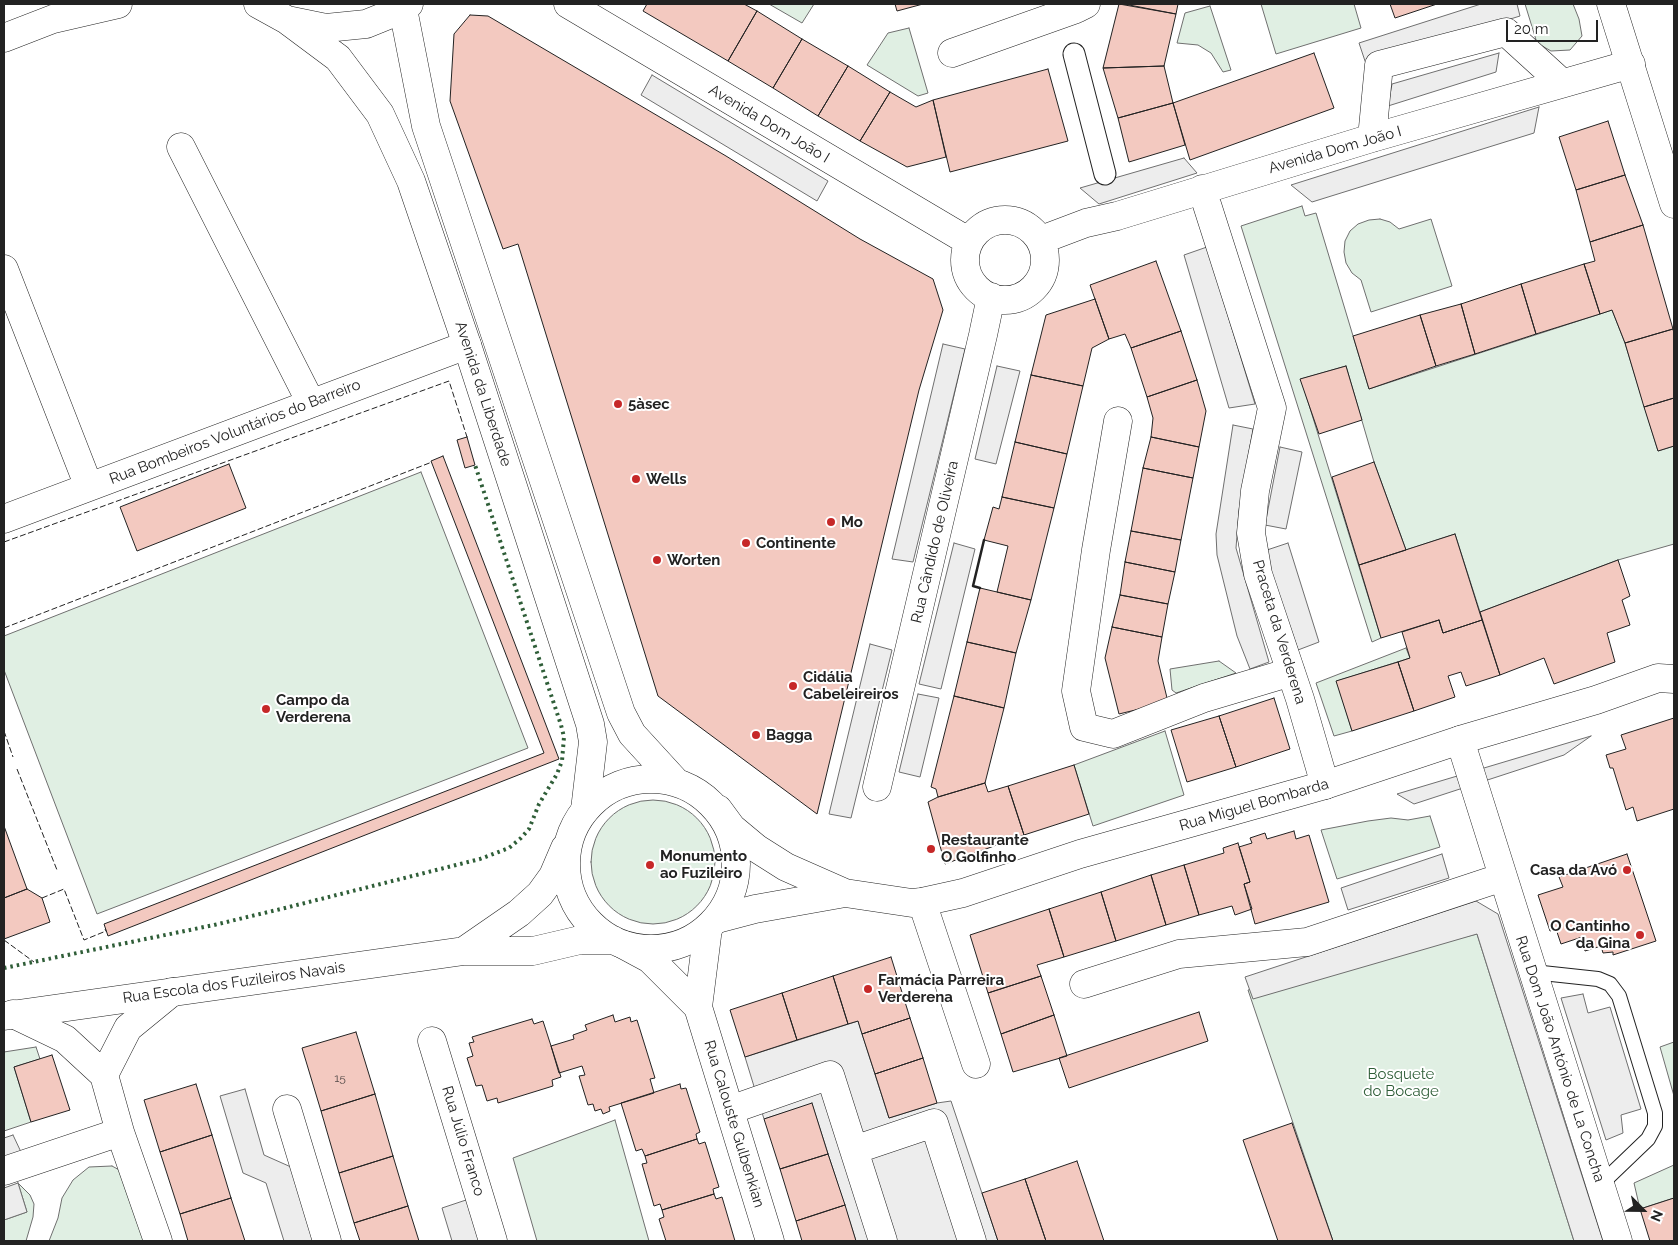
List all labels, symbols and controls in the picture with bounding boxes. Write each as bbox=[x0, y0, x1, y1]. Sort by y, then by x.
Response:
scale bar bbox=[1508, 10, 1600, 42]
text: 20 m bbox=[1514, 20, 1549, 38]
street label: Avenida Dom João I bbox=[705, 81, 833, 167]
street label: Avenida Dom João I bbox=[1266, 122, 1404, 178]
street label: Avenida da Liberdade bbox=[451, 319, 515, 469]
street label: Rua Bombeiros Voluntários do Barreiro bbox=[107, 376, 363, 488]
place label: 5àsec bbox=[628, 395, 670, 413]
marker: 5àsec bbox=[612, 398, 624, 410]
street label: Rua Cândido de Oliveira bbox=[908, 459, 962, 625]
place label: Wells bbox=[646, 470, 687, 488]
marker: Wells bbox=[630, 473, 642, 485]
place label: Mo bbox=[841, 513, 863, 531]
marker: Mo bbox=[825, 516, 837, 528]
place label: Continente bbox=[756, 534, 836, 552]
marker: Continente bbox=[740, 537, 752, 549]
place label: Worten bbox=[667, 551, 720, 569]
marker: Worten bbox=[651, 554, 663, 566]
street label: Praceta da Verderena bbox=[1248, 558, 1310, 706]
place label: Cidália Cabeleireiros bbox=[803, 668, 899, 703]
marker: Cidália Cabeleireiros bbox=[787, 680, 799, 692]
place label: Campo da Verderena bbox=[276, 691, 351, 726]
marker: Campo da Verderena bbox=[260, 703, 272, 715]
place label: Bagga bbox=[766, 726, 812, 744]
marker: Bagga bbox=[750, 729, 762, 741]
street label: Rua Miguel Bombarda bbox=[1177, 775, 1331, 835]
place label: Restaurante O Golfinho bbox=[941, 831, 1029, 866]
marker: Restaurante O Golfinho bbox=[925, 843, 937, 855]
place label: Monumento ao Fuzileiro bbox=[660, 847, 747, 882]
marker: Monumento ao Fuzileiro bbox=[644, 859, 656, 871]
place label: Casa da Avó bbox=[1530, 861, 1617, 879]
marker: Casa da Avó bbox=[1621, 864, 1633, 876]
place label: O Cantinho da Gina bbox=[1550, 917, 1630, 952]
marker: O Cantinho da Gina bbox=[1634, 929, 1646, 941]
street label: Rua Dom João António de La Concha bbox=[1512, 934, 1608, 1184]
street label: Rua Escola dos Fuzileiros Navais bbox=[122, 958, 346, 1008]
place label: Farmácia Parreira Verderena bbox=[878, 971, 1004, 1006]
marker: Farmácia Parreira Verderena bbox=[862, 983, 874, 995]
street label: Rua Calouste Gulbenkian bbox=[700, 1038, 768, 1210]
park label: Bosquete do Bocage bbox=[1363, 1065, 1439, 1100]
house number: 15 bbox=[334, 1071, 346, 1085]
street label: Rua Júlio Franco bbox=[438, 1084, 488, 1198]
north arrow bbox=[1618, 1185, 1668, 1235]
text: N bbox=[1647, 1208, 1666, 1224]

